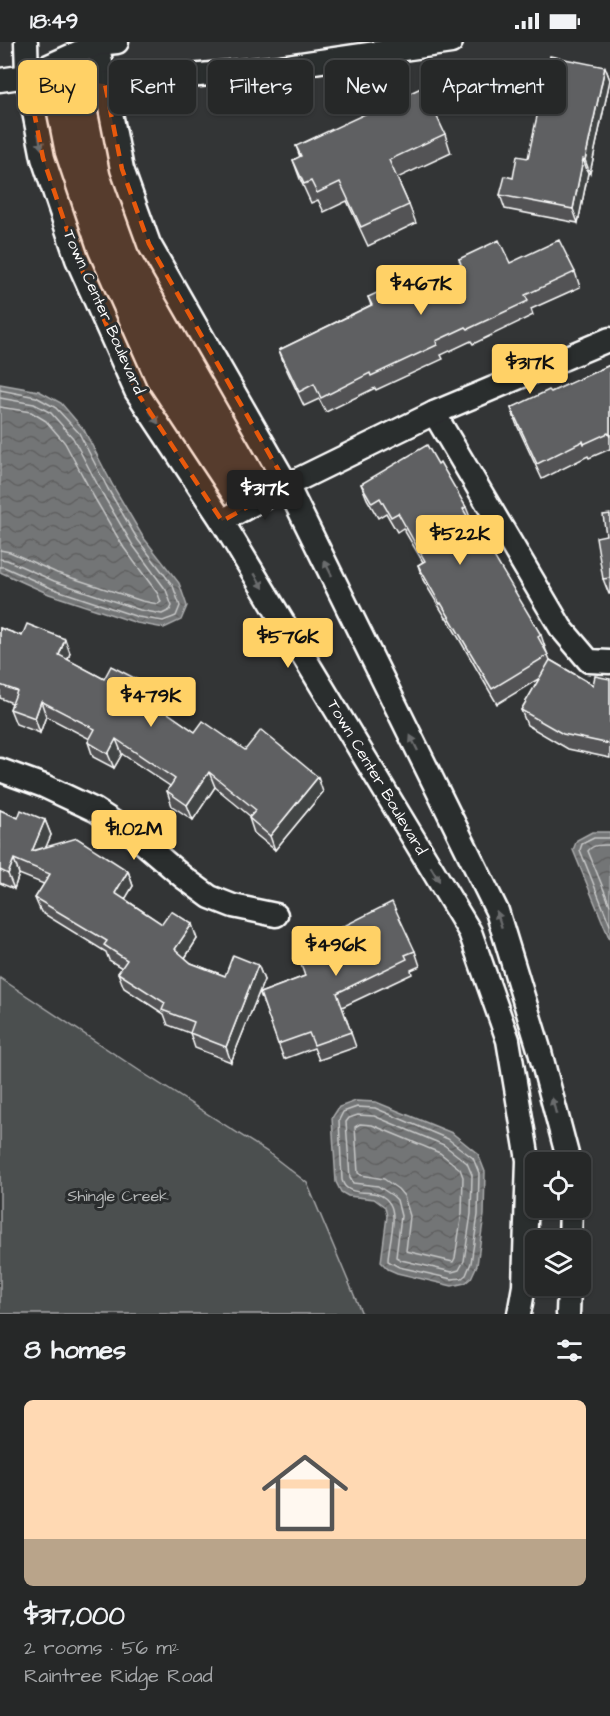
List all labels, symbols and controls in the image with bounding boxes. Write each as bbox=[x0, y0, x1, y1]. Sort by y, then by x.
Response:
text: 18:49 bbox=[30, 6, 78, 37]
chip: Buy bbox=[18, 60, 97, 114]
chip: Rent bbox=[109, 60, 196, 114]
chip: Filters bbox=[208, 60, 313, 114]
chip: New bbox=[325, 60, 409, 114]
chip: Apartment bbox=[421, 60, 566, 114]
one-way arrow bbox=[36, 132, 45, 151]
street label: Town Center Boulevard bbox=[58, 226, 150, 398]
pin: $467K bbox=[379, 265, 463, 316]
text: $467K bbox=[390, 270, 452, 298]
pin: $317K bbox=[488, 344, 572, 395]
text: $317K bbox=[506, 349, 554, 377]
one-way arrow bbox=[148, 409, 160, 425]
pin: $317K bbox=[223, 470, 307, 521]
text: $317K bbox=[241, 475, 289, 503]
pin: $522K bbox=[418, 515, 502, 566]
text: $522K bbox=[430, 520, 490, 548]
one-way arrow bbox=[324, 560, 333, 577]
one-way arrow bbox=[254, 573, 264, 590]
pin: $576K bbox=[246, 618, 330, 669]
text: $576K bbox=[257, 623, 319, 651]
pin: $479K bbox=[109, 677, 193, 728]
text: $479K bbox=[121, 682, 181, 710]
street label: Town Center Boulevard bbox=[322, 695, 432, 859]
one-way arrow bbox=[410, 735, 419, 752]
pin: $1.02M bbox=[85, 810, 183, 861]
text: $1.02M bbox=[105, 815, 163, 843]
one-way arrow bbox=[430, 866, 441, 882]
one-way arrow bbox=[494, 910, 503, 928]
pin: $496K bbox=[294, 926, 378, 977]
text: $496K bbox=[306, 931, 366, 959]
one-way arrow bbox=[549, 1097, 558, 1115]
map controls bbox=[525, 1152, 591, 1296]
button: locate bbox=[525, 1152, 591, 1218]
park label: Shingle Creek bbox=[67, 1185, 169, 1208]
button: layers bbox=[525, 1230, 591, 1296]
text: 8 homes bbox=[24, 1332, 126, 1368]
icon: filters bbox=[553, 1334, 586, 1367]
icon: home bbox=[251, 1439, 359, 1547]
text: $317,000 bbox=[24, 1598, 125, 1634]
text: 2 rooms · 56 m² bbox=[24, 1634, 179, 1662]
text: Raintree Ridge Road bbox=[24, 1662, 213, 1690]

